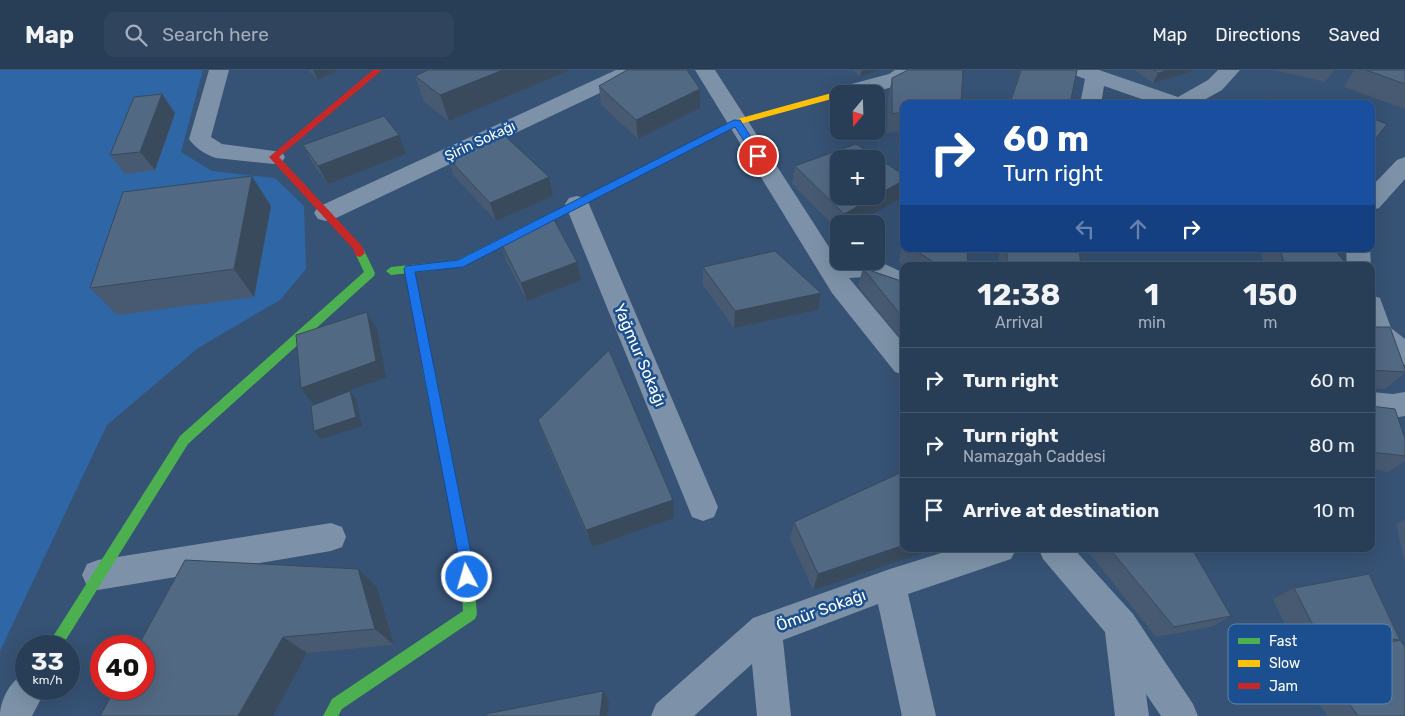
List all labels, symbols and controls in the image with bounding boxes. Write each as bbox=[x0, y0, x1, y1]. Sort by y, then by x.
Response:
search box bbox=[104, 12, 454, 57]
text: Map bbox=[25, 21, 74, 49]
icon: search bbox=[122, 21, 150, 49]
text: Search here bbox=[162, 23, 269, 46]
text: Map bbox=[1152, 24, 1187, 46]
text: Directions bbox=[1215, 24, 1301, 46]
text: Saved bbox=[1329, 24, 1380, 46]
north arrow bbox=[830, 85, 885, 140]
map controls bbox=[830, 85, 885, 270]
street label: Şirin Sokağı bbox=[442, 117, 518, 165]
text: 60 m bbox=[1003, 118, 1089, 160]
icon: right bbox=[920, 120, 985, 185]
pin bbox=[737, 135, 779, 177]
icon: arrive bbox=[744, 142, 772, 170]
button: + bbox=[830, 150, 885, 205]
text: Turn right bbox=[1003, 160, 1103, 187]
button: − bbox=[830, 215, 885, 270]
icon: left bbox=[1071, 215, 1099, 243]
icon: ahead bbox=[1124, 215, 1152, 243]
icon: right bbox=[1177, 215, 1205, 243]
text: 12:38 bbox=[977, 277, 1061, 313]
text: 1 bbox=[1144, 277, 1159, 313]
text: 150 bbox=[1243, 277, 1298, 313]
street label: Yağmur Sokağı bbox=[610, 301, 670, 409]
text: Arrival bbox=[995, 313, 1043, 332]
text: min bbox=[1138, 313, 1166, 332]
text: m bbox=[1263, 313, 1277, 332]
icon: right bbox=[920, 366, 948, 394]
text: Turn right bbox=[963, 369, 1058, 392]
text: 60 m bbox=[1310, 369, 1355, 392]
text: Turn right bbox=[963, 424, 1058, 447]
icon: right bbox=[920, 431, 948, 459]
text: 80 m bbox=[1309, 434, 1355, 457]
text: Namazgah Caddesi bbox=[963, 447, 1106, 466]
icon: arrive bbox=[920, 496, 948, 524]
text: Arrive at destination bbox=[963, 499, 1159, 522]
text: 10 m bbox=[1313, 499, 1355, 522]
position arrow bbox=[440, 550, 492, 602]
street label: Ömür Sokağı bbox=[774, 585, 868, 635]
legend bbox=[1228, 624, 1392, 704]
text: Fast bbox=[1269, 633, 1298, 650]
speed limit sign: 40 bbox=[90, 635, 155, 700]
text: 33 bbox=[31, 647, 64, 676]
text: Slow bbox=[1269, 655, 1300, 672]
text: km/h bbox=[33, 673, 62, 687]
text: Jam bbox=[1269, 678, 1298, 695]

